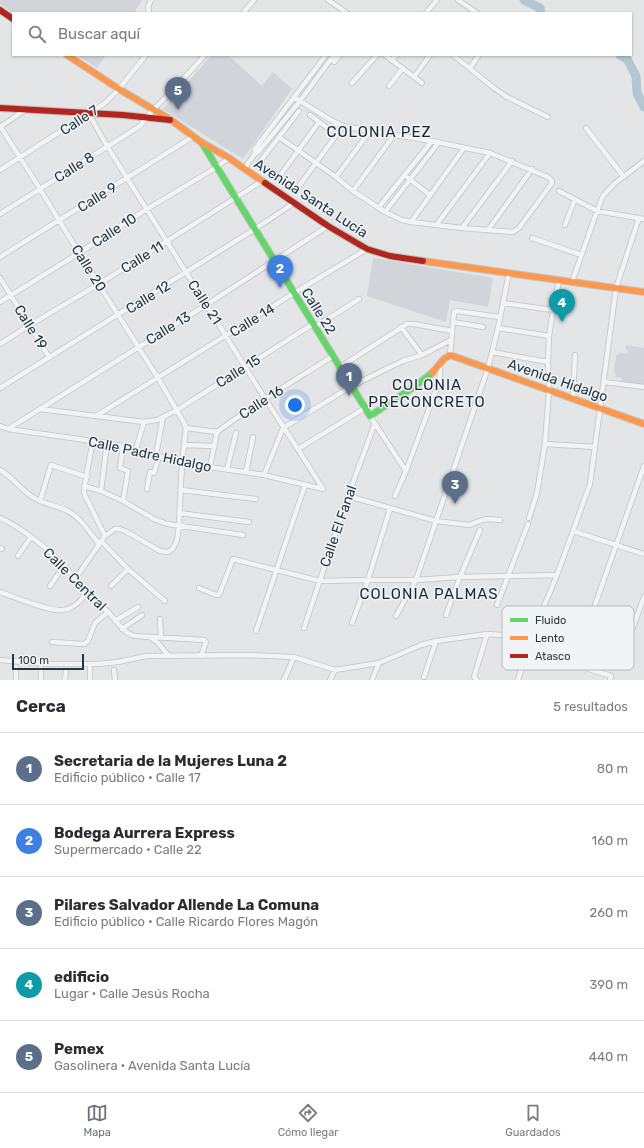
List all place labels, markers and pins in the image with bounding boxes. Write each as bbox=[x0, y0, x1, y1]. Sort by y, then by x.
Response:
pin: 5 bbox=[165, 77, 191, 110]
pin: 2 bbox=[267, 255, 293, 288]
pin: 4 bbox=[549, 289, 575, 322]
pin: 1 bbox=[336, 363, 362, 396]
pin: 3 bbox=[442, 471, 468, 504]

